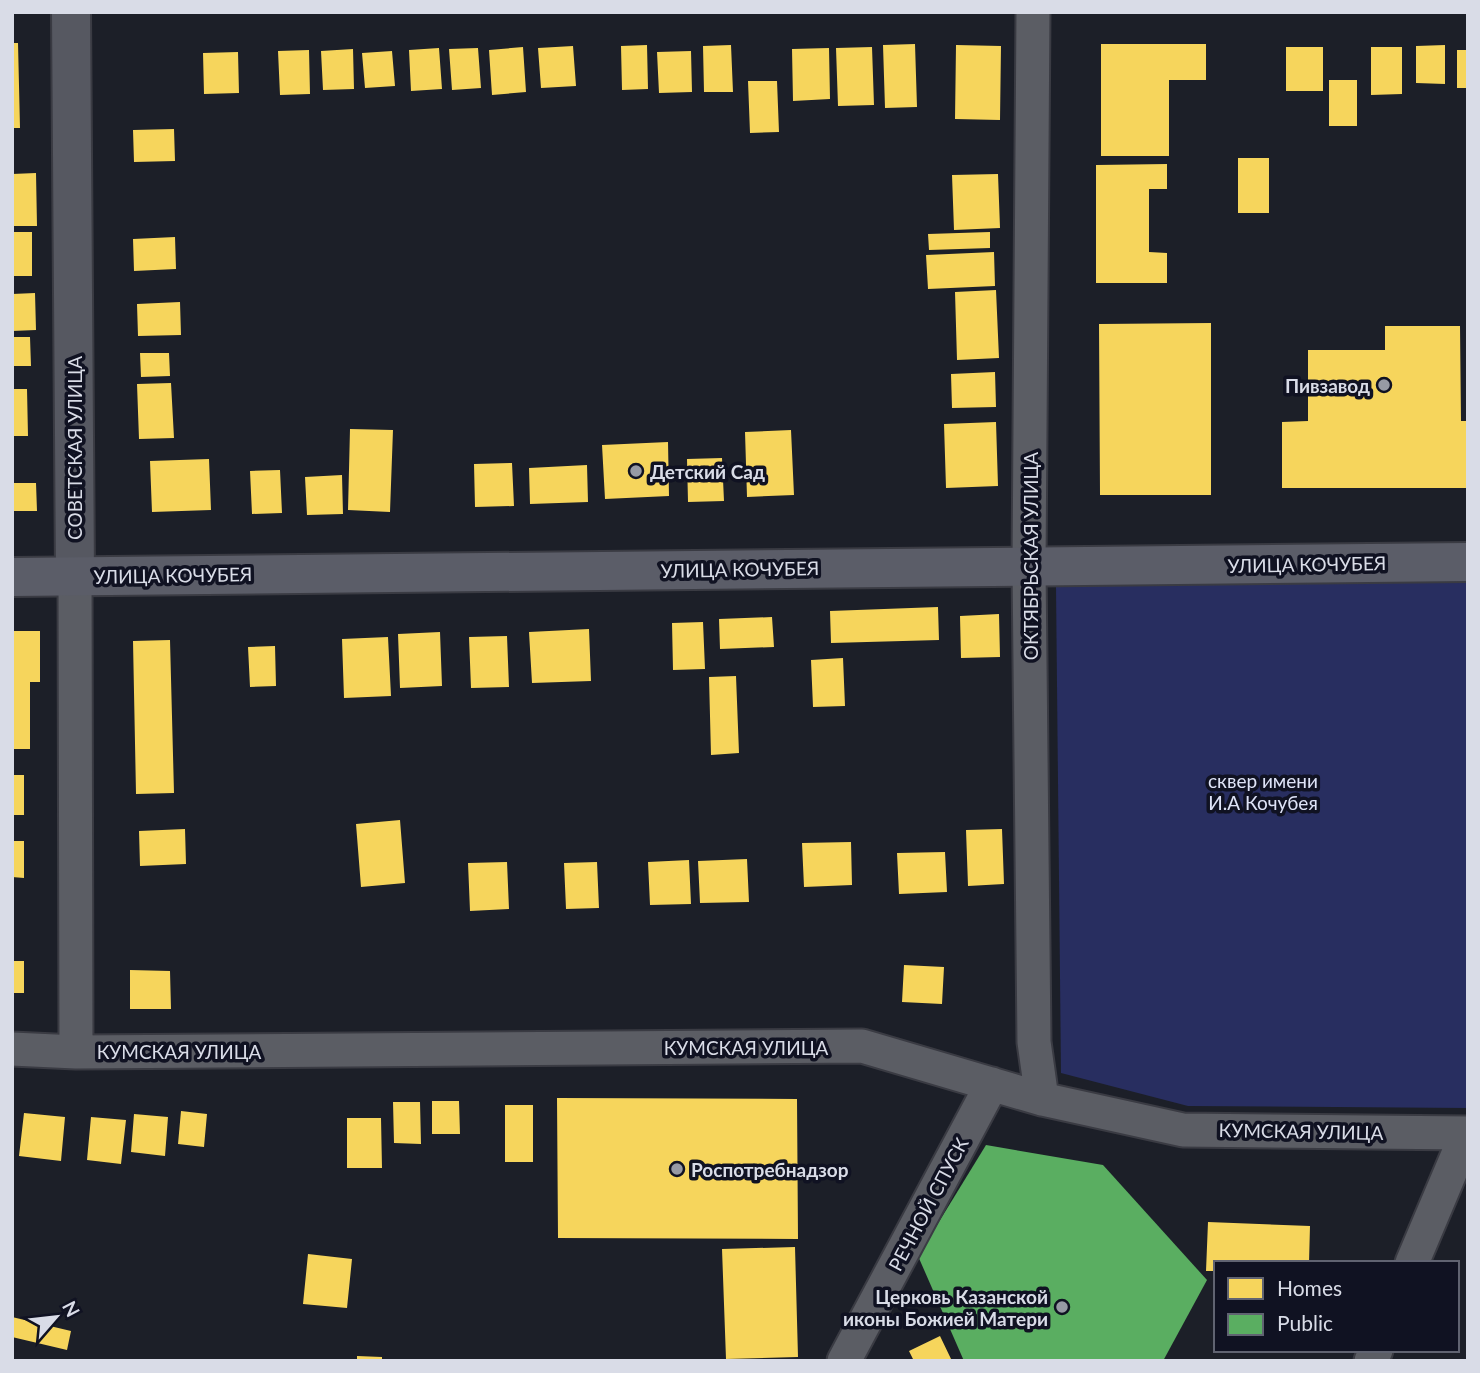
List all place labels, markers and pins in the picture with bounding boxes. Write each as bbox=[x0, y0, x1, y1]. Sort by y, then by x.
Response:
place label: Пивзавод bbox=[1285, 374, 1370, 397]
marker: Пивзавод bbox=[1376, 377, 1392, 393]
place label: Детский Сад bbox=[650, 460, 765, 483]
marker: Детский Сад bbox=[628, 463, 644, 479]
place label: Роспотребнадзор bbox=[691, 1158, 849, 1181]
marker: Роспотребнадзор bbox=[669, 1161, 685, 1177]
place label: Церковь Казанской иконы Божией Матери bbox=[843, 1285, 1048, 1330]
marker: Церковь Казанской иконы Божией Матери bbox=[1054, 1299, 1070, 1315]

